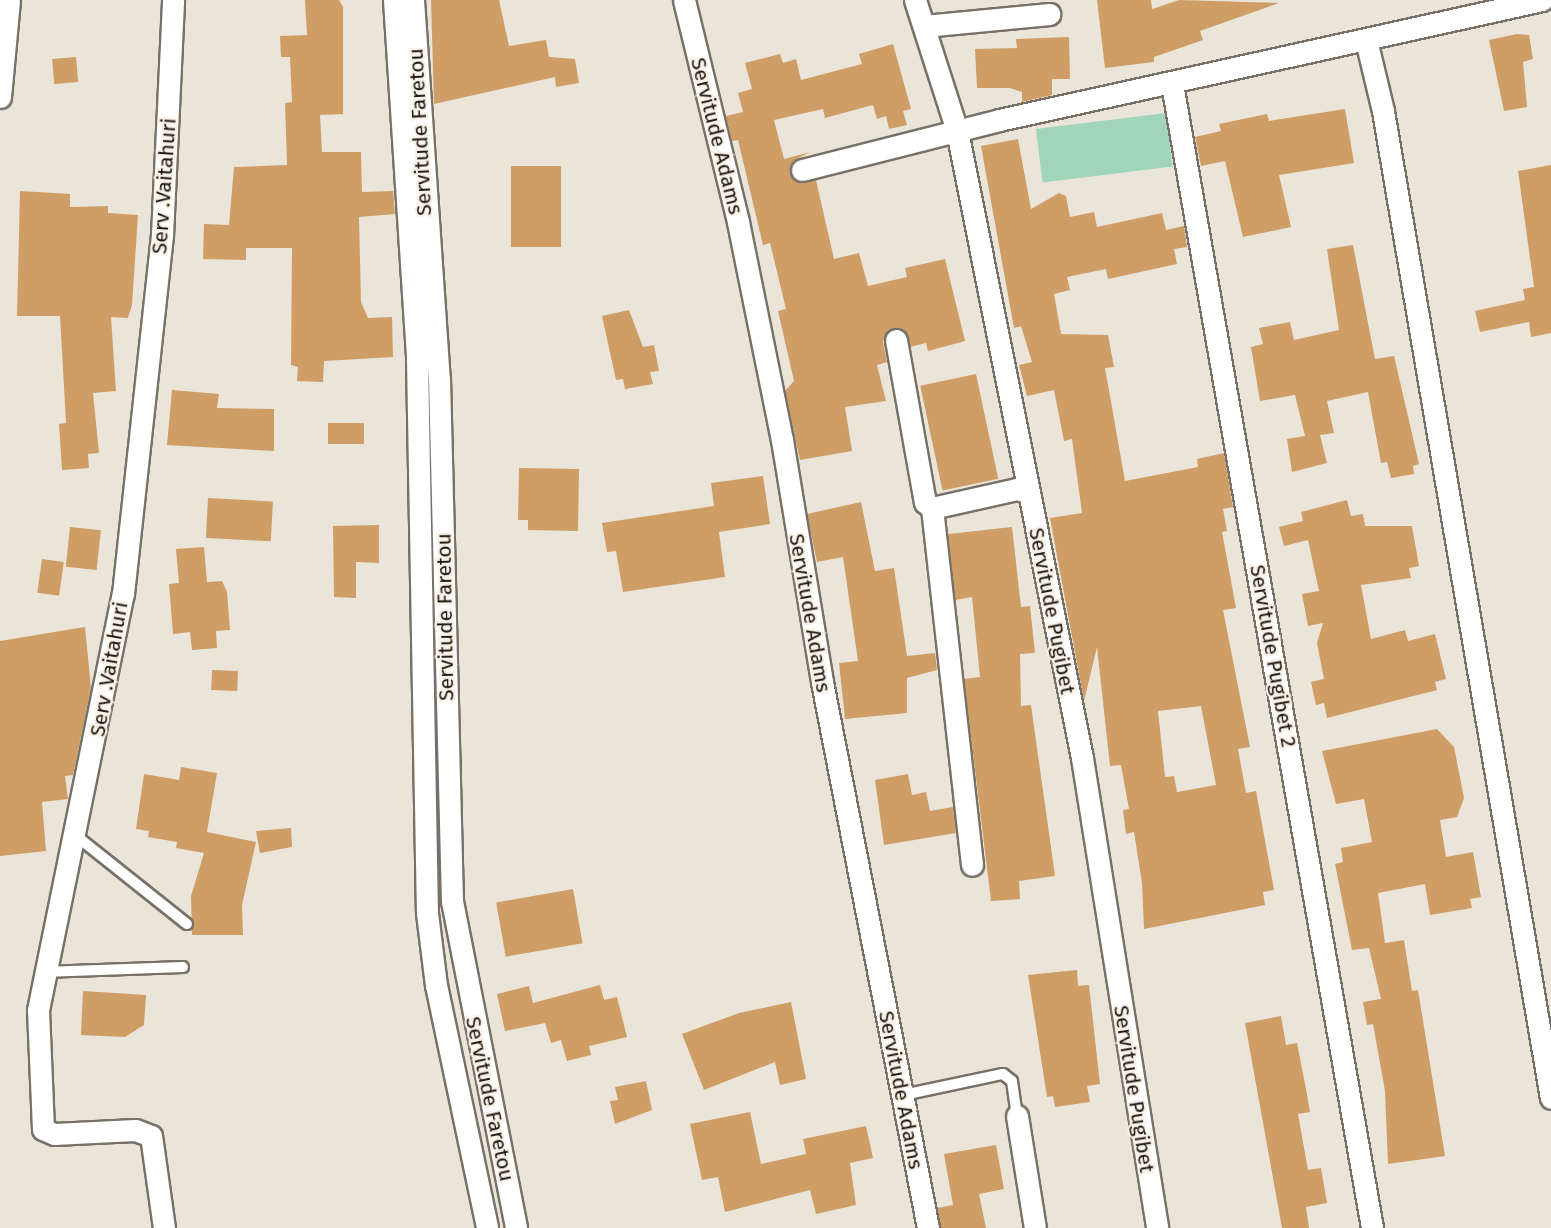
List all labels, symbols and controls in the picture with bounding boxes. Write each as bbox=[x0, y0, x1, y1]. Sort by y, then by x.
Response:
street label: Servitude Faretou bbox=[403, 48, 437, 216]
street label: Servitude Adams bbox=[685, 55, 749, 217]
street label: Serv .Vaitahuri bbox=[147, 117, 181, 255]
street label: Servitude Pugibet bbox=[1024, 526, 1080, 696]
street label: Servitude Adams bbox=[784, 532, 836, 694]
street label: Servitude Faretou bbox=[431, 533, 459, 701]
street label: Servitude Pugibet 2 bbox=[1245, 563, 1301, 749]
street label: Serv .Vaitahuri bbox=[85, 600, 133, 738]
street label: Servitude Pugibet bbox=[1108, 1004, 1160, 1174]
street label: Servitude Adams bbox=[873, 1009, 929, 1171]
street label: Servitude Faretou bbox=[460, 1014, 520, 1184]

